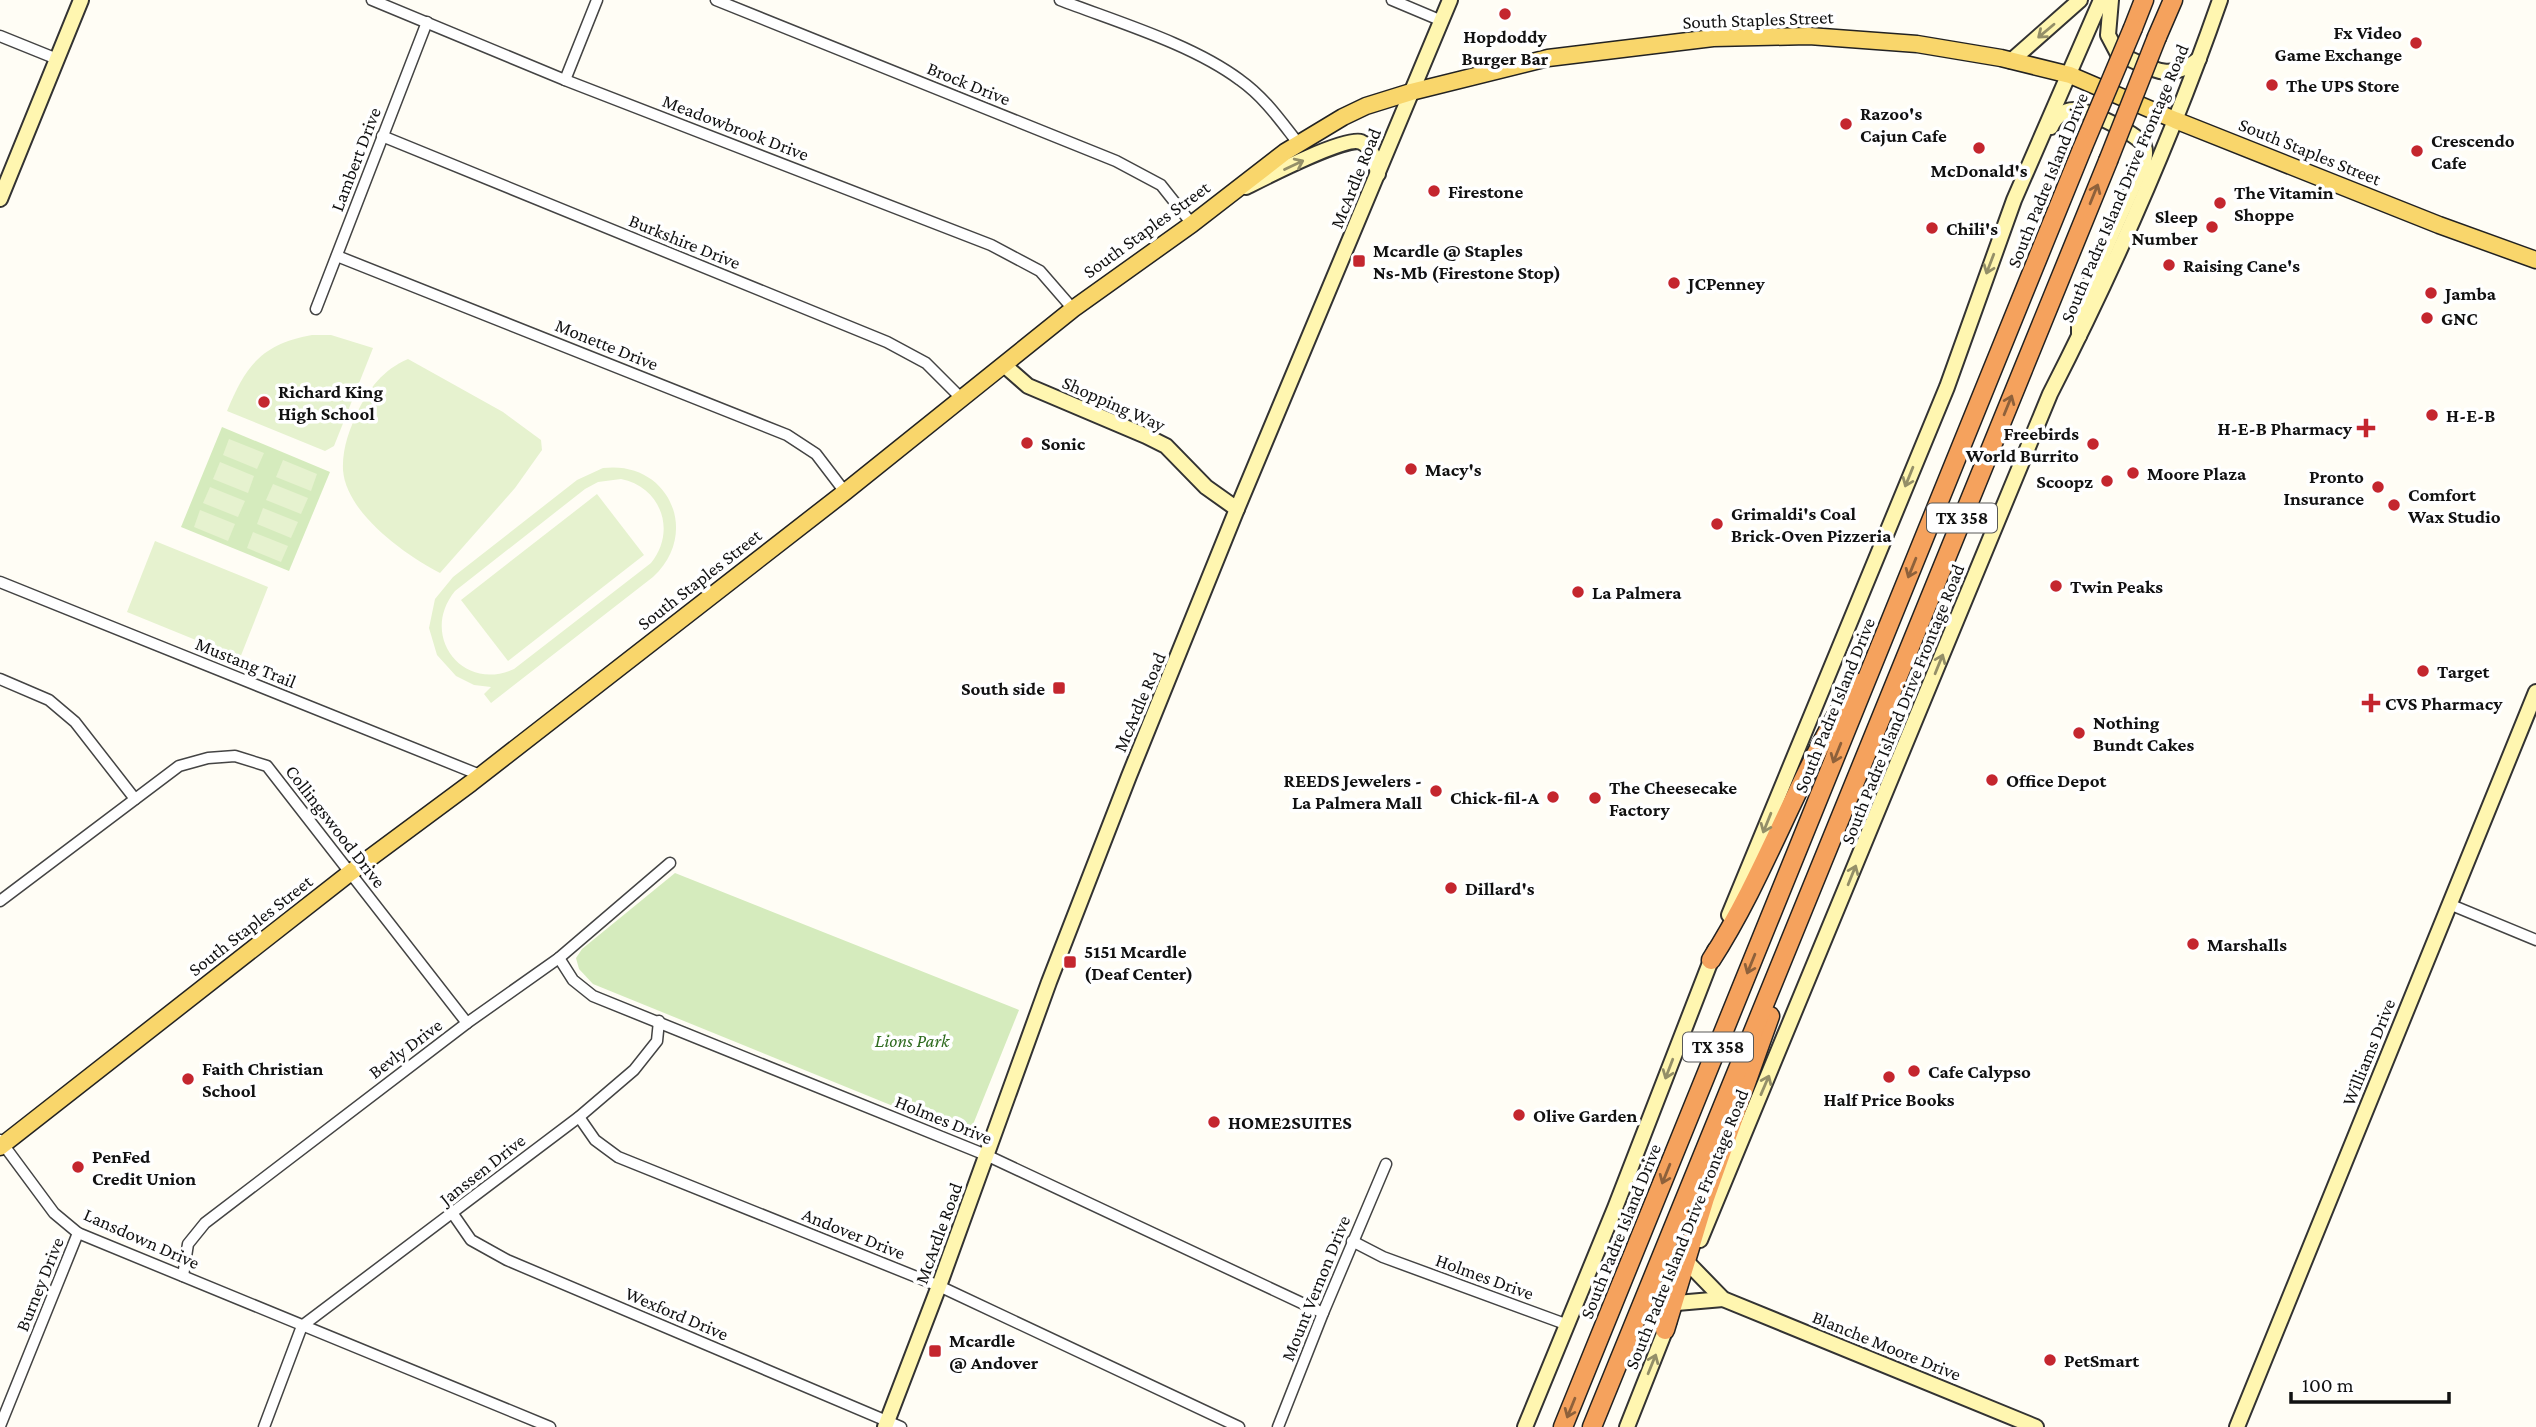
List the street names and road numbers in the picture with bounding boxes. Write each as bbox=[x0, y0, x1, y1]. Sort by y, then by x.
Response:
street label: South Staples Street bbox=[1682, 6, 1835, 33]
street label: South Padre Island Drive Frontage Road bbox=[2056, 41, 2193, 325]
street label: Brock Drive bbox=[924, 57, 1014, 110]
street label: Meadowbrook Drive bbox=[660, 90, 812, 165]
street label: South Padre Island Drive bbox=[2003, 90, 2092, 271]
street label: Lambert Drive bbox=[326, 104, 385, 214]
street label: South Staples Street bbox=[2236, 113, 2384, 190]
street label: McArdle Road bbox=[1326, 125, 1385, 231]
street label: South Staples Street bbox=[1079, 176, 1214, 282]
street label: Burkshire Drive bbox=[626, 210, 744, 273]
street label: Monette Drive bbox=[552, 314, 661, 375]
street label: Shopping Way bbox=[1059, 371, 1169, 436]
road number: TX 358 bbox=[1927, 504, 1997, 532]
street label: South Staples Street bbox=[633, 524, 766, 634]
street label: South Padre Island Drive Frontage Road bbox=[1835, 561, 1969, 847]
street label: South Padre Island Drive bbox=[1788, 614, 1880, 796]
street label: Mustang Trail bbox=[192, 633, 299, 692]
street label: McArdle Road bbox=[1109, 649, 1170, 755]
street label: Collingswood Drive bbox=[281, 761, 390, 892]
street label: South Staples Street bbox=[184, 870, 317, 980]
street label: Williams Drive bbox=[2337, 996, 2399, 1109]
street label: Bevly Drive bbox=[365, 1014, 446, 1083]
road number: TX 358 bbox=[1683, 1032, 1753, 1062]
street label: South Padre Island Drive Frontage Road bbox=[1619, 1086, 1753, 1372]
street label: Holmes Drive bbox=[892, 1090, 995, 1148]
street label: Janssen Drive bbox=[434, 1129, 529, 1211]
street label: South Padre Island Drive bbox=[1574, 1140, 1666, 1322]
street label: McArdle Road bbox=[910, 1180, 967, 1287]
street label: Andover Drive bbox=[799, 1203, 908, 1264]
street label: Lansdown Drive bbox=[81, 1204, 203, 1273]
street label: Mount Vernon Drive bbox=[1277, 1212, 1354, 1364]
street label: Burney Drive bbox=[11, 1234, 68, 1334]
street label: Holmes Drive bbox=[1433, 1249, 1537, 1304]
street label: Wexford Drive bbox=[622, 1282, 731, 1345]
street label: Blanche Moore Drive bbox=[1809, 1306, 1964, 1385]

